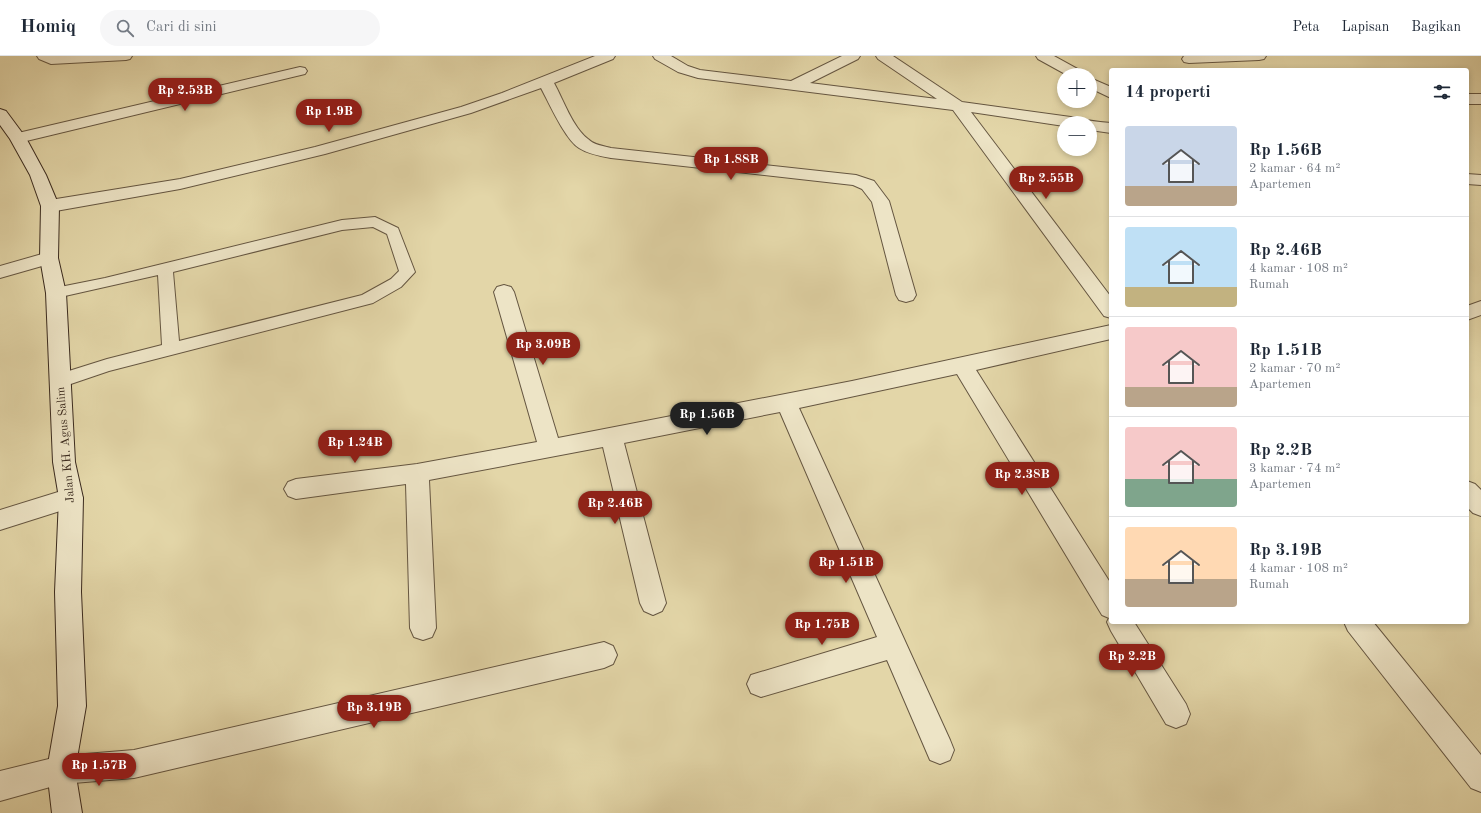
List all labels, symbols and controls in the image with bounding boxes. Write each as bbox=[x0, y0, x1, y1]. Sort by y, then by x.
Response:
search box bbox=[100, 10, 380, 46]
icon: search bbox=[114, 17, 136, 39]
text: Homiq bbox=[20, 18, 76, 37]
text: Cari di sini bbox=[146, 20, 217, 35]
text: Peta bbox=[1292, 20, 1319, 34]
text: Lapisan bbox=[1341, 20, 1389, 34]
text: Bagikan bbox=[1411, 20, 1461, 34]
map controls bbox=[1057, 68, 1097, 156]
button: + bbox=[1057, 68, 1097, 108]
pin: Rp 2.53B bbox=[144, 78, 226, 112]
icon: filters bbox=[1431, 81, 1453, 103]
text: Rp 2.53B bbox=[157, 84, 213, 97]
text: 14 properti bbox=[1125, 84, 1211, 101]
pin: Rp 1.9B bbox=[292, 99, 366, 133]
text: Rp 1.9B bbox=[305, 105, 353, 118]
button: − bbox=[1057, 116, 1097, 156]
icon: home bbox=[1157, 142, 1205, 190]
text: Rp 1.56B bbox=[1249, 142, 1322, 159]
pin: Rp 1.88B bbox=[690, 147, 772, 181]
text: Rp 1.88B bbox=[703, 153, 759, 166]
text: 2 kamar · 64 m² bbox=[1249, 162, 1340, 175]
pin: Rp 2.55B bbox=[1005, 166, 1087, 200]
text: Rp 2.55B bbox=[1018, 172, 1074, 185]
text: Apartemen bbox=[1249, 178, 1311, 191]
text: Rp 2.46B bbox=[1249, 242, 1322, 259]
icon: home bbox=[1157, 243, 1205, 291]
text: 4 kamar · 108 m² bbox=[1249, 262, 1348, 275]
text: Rumah bbox=[1249, 278, 1289, 291]
pin: Rp 3.09B bbox=[502, 332, 584, 366]
text: Rp 3.09B bbox=[515, 338, 571, 351]
text: Rp 1.51B bbox=[1249, 342, 1322, 359]
icon: home bbox=[1157, 343, 1205, 391]
text: 2 kamar · 70 m² bbox=[1249, 362, 1340, 375]
text: Apartemen bbox=[1249, 378, 1311, 391]
street label: Jalan KH. Agus Salim bbox=[55, 386, 77, 504]
pin: Rp 1.56B bbox=[666, 402, 748, 436]
text: Rp 1.56B bbox=[679, 408, 735, 421]
pin: Rp 1.24B bbox=[314, 430, 396, 464]
text: Rp 1.24B bbox=[327, 436, 383, 449]
text: Rp 2.2B bbox=[1249, 442, 1312, 459]
icon: home bbox=[1157, 443, 1205, 491]
pin: Rp 2.38B bbox=[981, 462, 1063, 496]
text: 3 kamar · 74 m² bbox=[1249, 462, 1340, 475]
text: Rp 2.38B bbox=[994, 468, 1050, 481]
text: Apartemen bbox=[1249, 478, 1311, 491]
pin: Rp 2.46B bbox=[574, 491, 656, 525]
text: Rp 2.46B bbox=[587, 497, 643, 510]
text: Rp 3.19B bbox=[1249, 542, 1322, 559]
icon: home bbox=[1157, 543, 1205, 591]
pin: Rp 1.51B bbox=[805, 550, 887, 584]
text: Rp 1.51B bbox=[818, 556, 874, 569]
text: 4 kamar · 108 m² bbox=[1249, 562, 1348, 575]
text: Rumah bbox=[1249, 578, 1289, 591]
pin: Rp 1.75B bbox=[781, 612, 863, 646]
text: Rp 1.75B bbox=[794, 618, 850, 631]
pin: Rp 2.2B bbox=[1095, 644, 1169, 678]
text: Rp 2.2B bbox=[1108, 650, 1156, 663]
pin: Rp 3.19B bbox=[333, 695, 415, 729]
text: Rp 3.19B bbox=[346, 701, 402, 714]
pin: Rp 1.57B bbox=[58, 753, 140, 787]
text: Rp 1.57B bbox=[71, 759, 127, 772]

